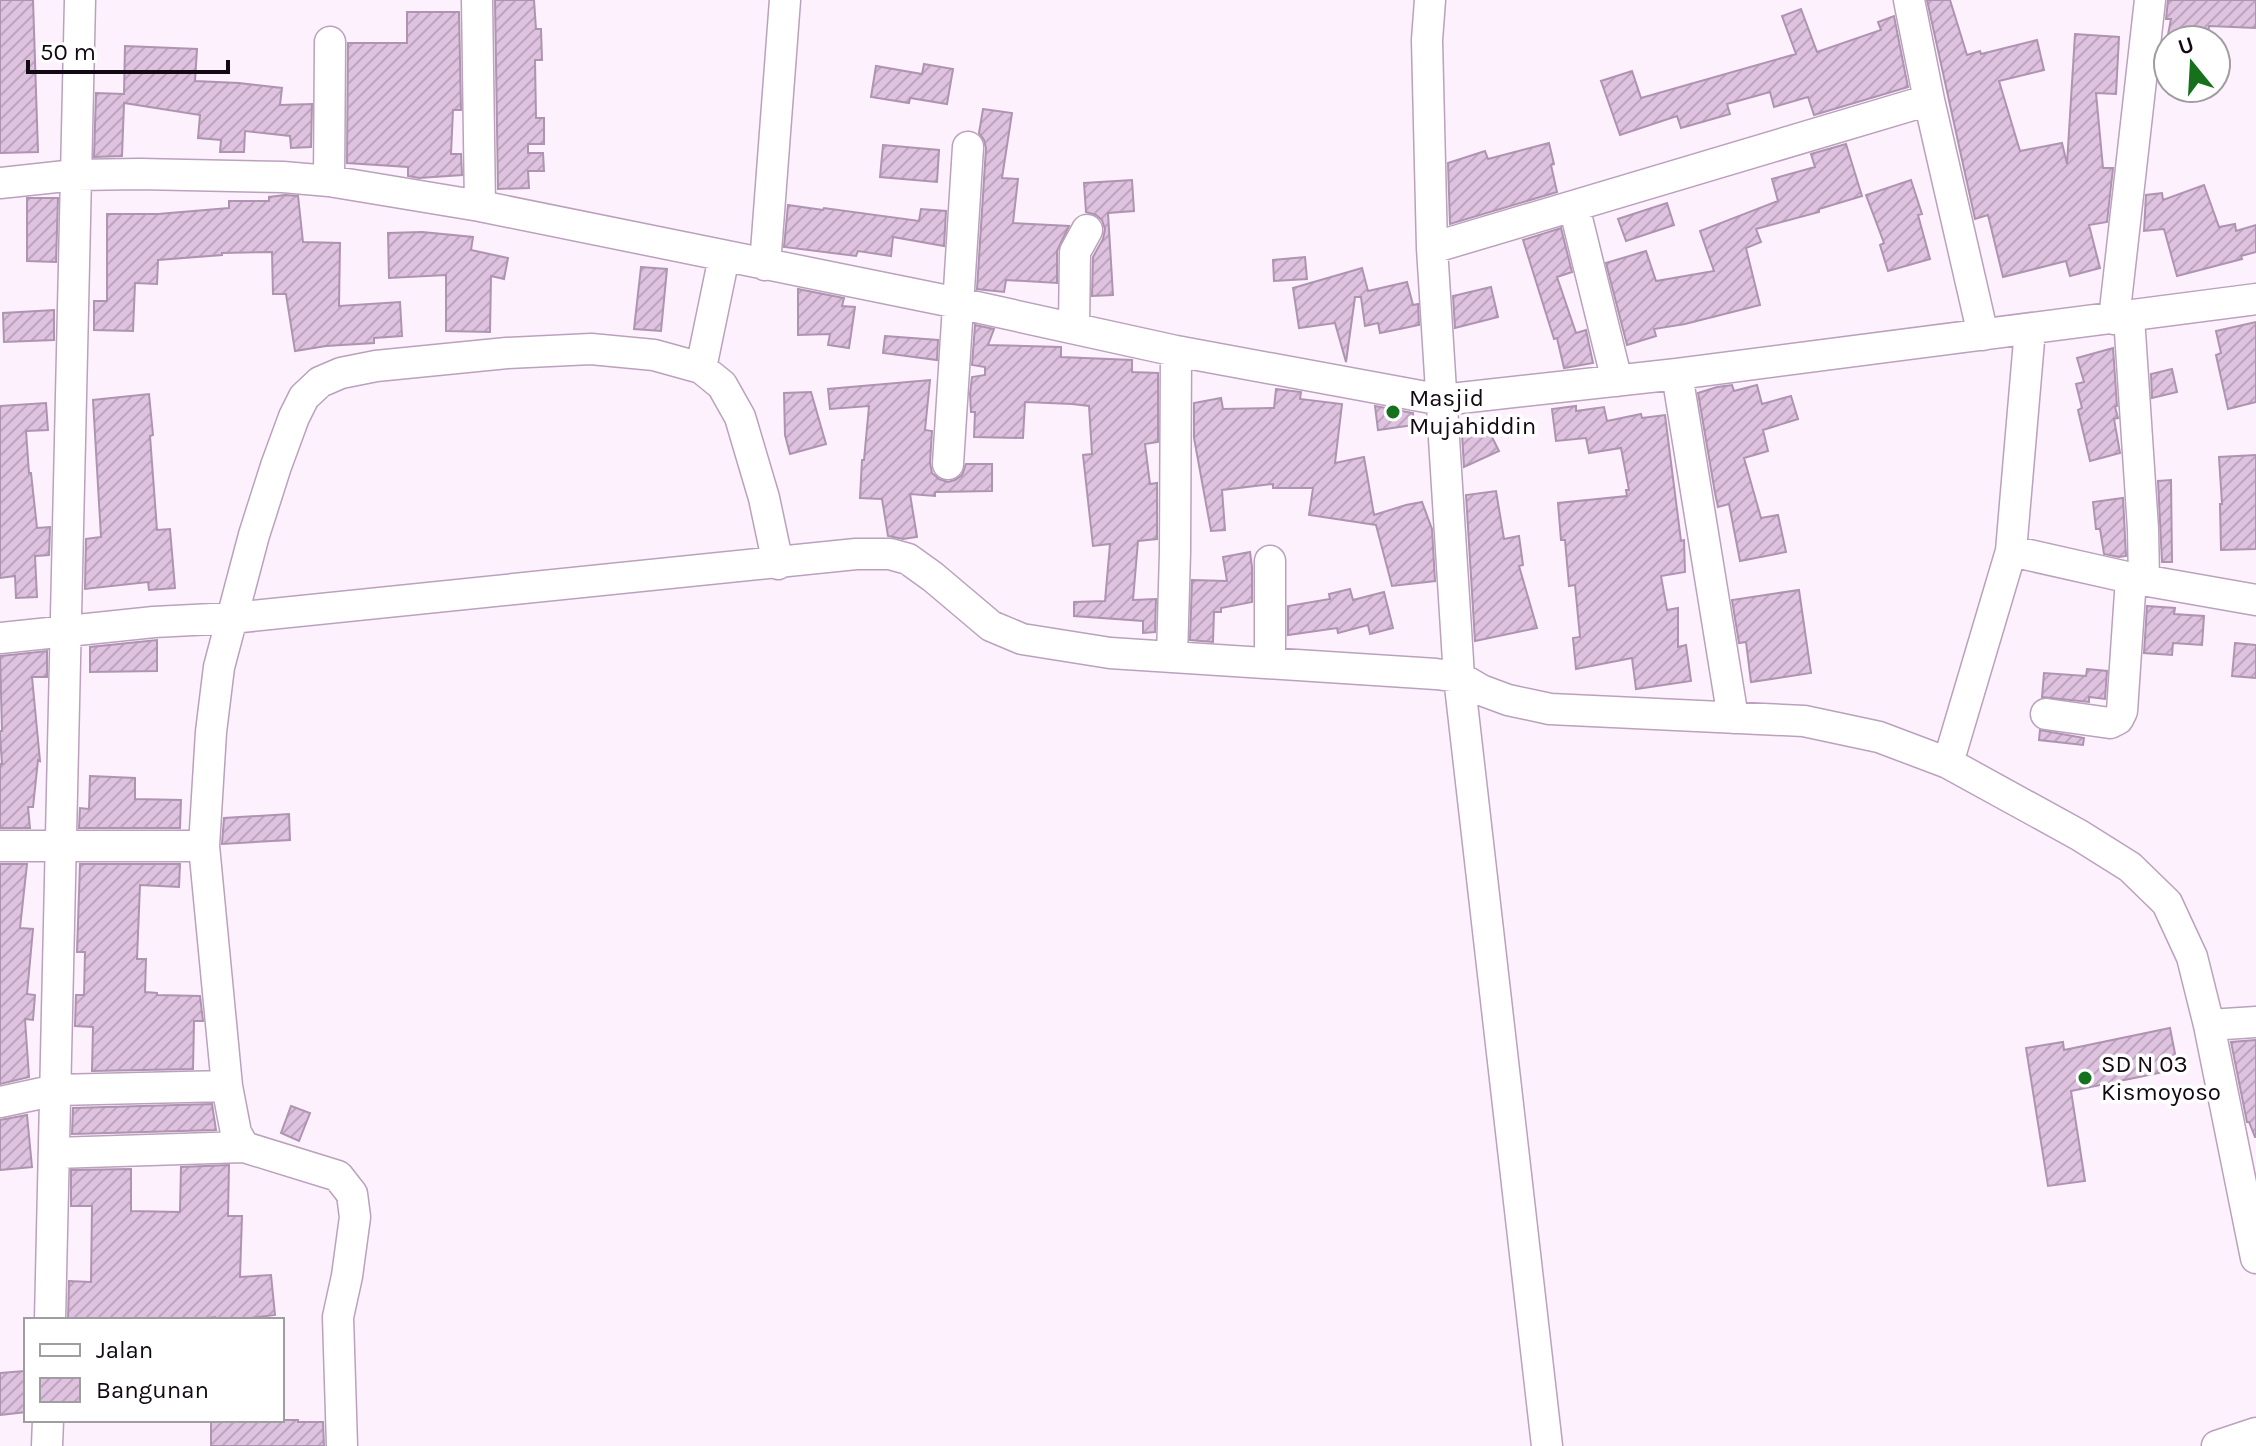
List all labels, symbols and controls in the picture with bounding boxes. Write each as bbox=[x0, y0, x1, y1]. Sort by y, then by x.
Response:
scale bar bbox=[28, 24, 228, 74]
north arrow bbox=[2152, 24, 2232, 104]
text: U bbox=[2175, 31, 2197, 61]
text: 50 m bbox=[40, 38, 96, 66]
place label: Masjid Mujahiddin bbox=[1409, 384, 1536, 440]
marker: Masjid Mujahiddin bbox=[1384, 403, 1402, 421]
place label: SD N 03 Kismoyoso bbox=[2101, 1050, 2221, 1106]
marker: SD N 03 Kismoyoso bbox=[2076, 1069, 2094, 1087]
legend bbox=[24, 1318, 284, 1422]
text: Jalan bbox=[96, 1336, 153, 1364]
text: Bangunan bbox=[96, 1376, 209, 1404]

